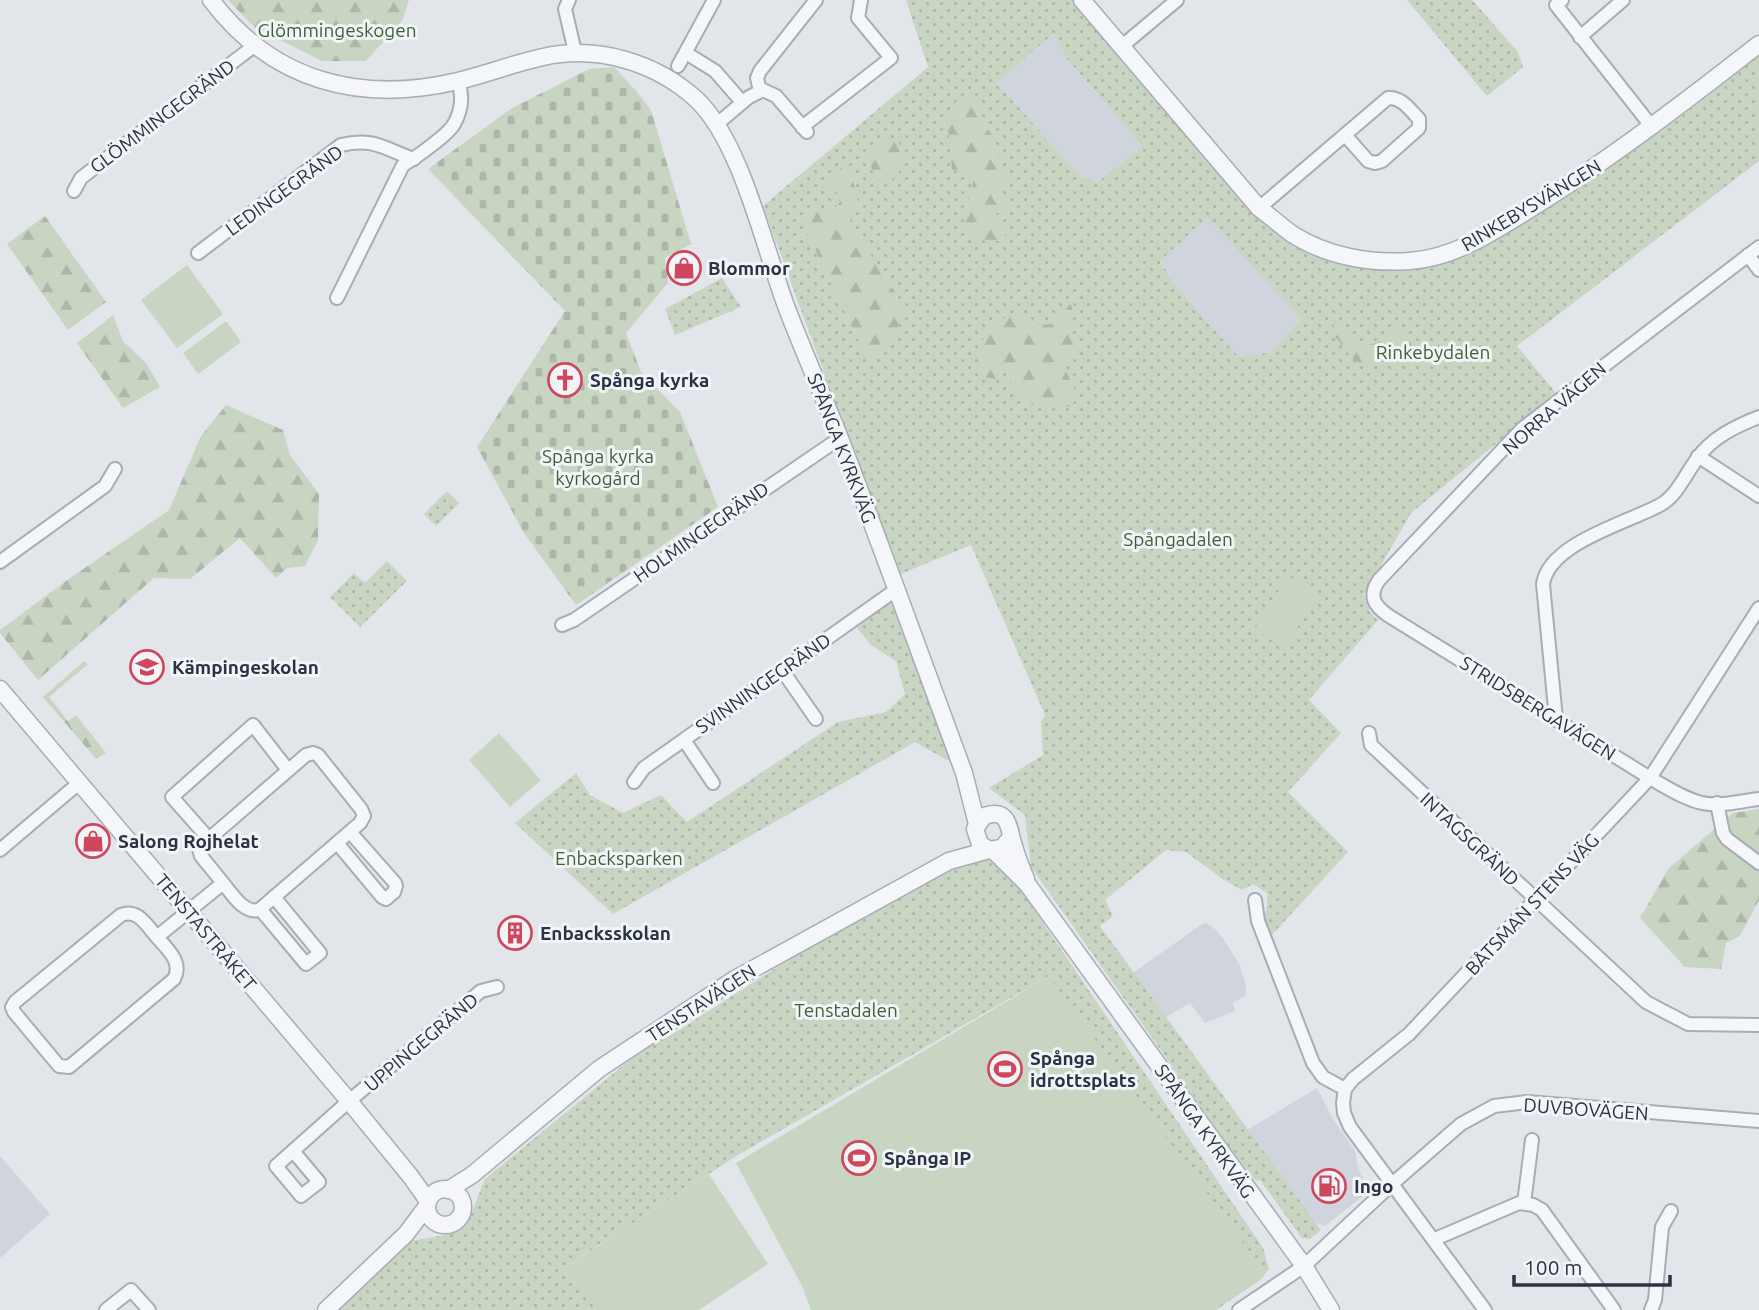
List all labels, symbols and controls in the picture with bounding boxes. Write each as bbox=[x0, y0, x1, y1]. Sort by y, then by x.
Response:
park label: Glömmingeskogen bbox=[257, 19, 417, 41]
street label: GLÖMMINGEGRÄND bbox=[85, 55, 239, 177]
street label: LEDINGEGRÄND bbox=[221, 140, 347, 240]
street label: RINKEBYSVÄNGEN bbox=[1457, 155, 1605, 255]
shop icon: Blommor bbox=[665, 249, 703, 287]
place label: Blommor bbox=[708, 257, 790, 279]
park label: Rinkebydalen bbox=[1376, 341, 1490, 363]
street label: NORRA VÄGEN bbox=[1498, 357, 1610, 459]
church icon: Spånga kyrka bbox=[546, 361, 584, 399]
place label: Spånga kyrka bbox=[590, 369, 709, 391]
street label: SPÅNGA KYRKVÄG bbox=[803, 370, 881, 526]
park label: Spånga kyrka kyrkogård bbox=[542, 445, 654, 489]
street label: HOLMINGEGRÄND bbox=[629, 477, 773, 587]
park label: Spångadalen bbox=[1123, 528, 1233, 550]
street label: SVINNINGEGRÄND bbox=[691, 628, 835, 738]
school or university icon: Kämpingeskolan bbox=[128, 648, 166, 686]
street label: STRIDSBERGAVÄGEN bbox=[1456, 651, 1620, 765]
place label: Kämpingeskolan bbox=[172, 656, 319, 678]
street label: INTAGSGRÄND bbox=[1416, 788, 1524, 890]
shop icon: Salong Rojhelat bbox=[74, 822, 112, 860]
street label: BÅTSMAN STENS VÄG bbox=[1461, 829, 1603, 979]
place label: Salong Rojhelat bbox=[118, 830, 259, 852]
park label: Enbacksparken bbox=[555, 847, 683, 869]
street label: TENSTASTRÅKET bbox=[151, 869, 261, 995]
building icon: Enbacksskolan bbox=[496, 914, 534, 952]
place label: Enbacksskolan bbox=[540, 922, 671, 944]
street label: TENSTAVÄGEN bbox=[642, 960, 760, 1046]
street label: UPPINGEGRÄND bbox=[360, 988, 482, 1096]
park label: Tenstadalen bbox=[794, 999, 898, 1021]
place label: Spånga idrottsplats bbox=[1030, 1047, 1136, 1091]
sports icon: Spånga idrottsplats bbox=[986, 1050, 1024, 1088]
street label: SPÅNGA KYRKVÄG bbox=[1151, 1060, 1259, 1202]
street label: DUVBOVÄGEN bbox=[1523, 1094, 1649, 1124]
sports icon: Spånga IP bbox=[840, 1139, 878, 1177]
place label: Spånga IP bbox=[884, 1147, 971, 1169]
fuel station icon: Ingo bbox=[1310, 1167, 1348, 1205]
place label: Ingo bbox=[1354, 1175, 1393, 1197]
scale bar bbox=[1514, 1244, 1670, 1288]
text: 100 m bbox=[1524, 1255, 1582, 1279]

